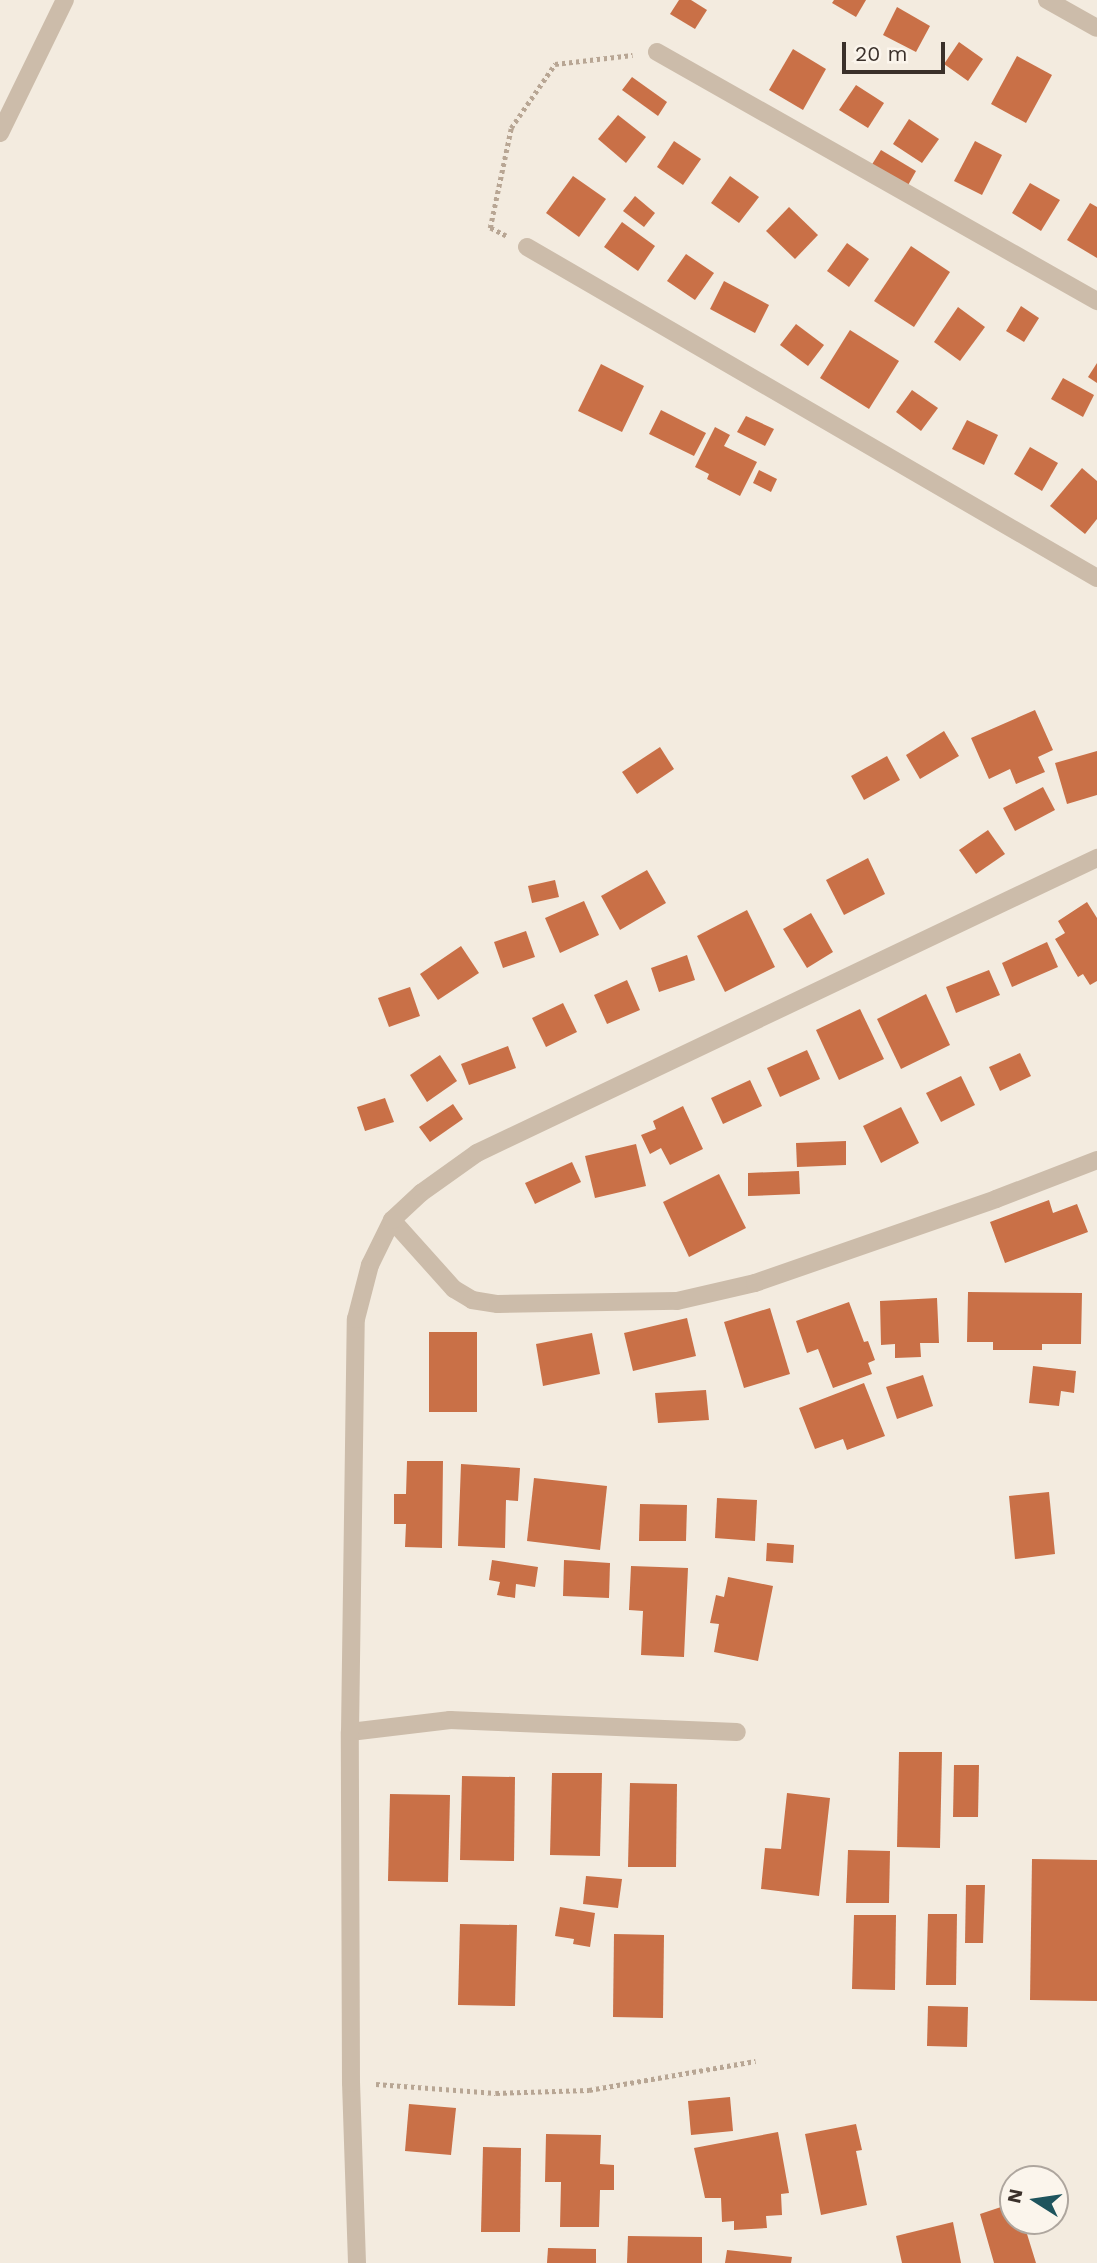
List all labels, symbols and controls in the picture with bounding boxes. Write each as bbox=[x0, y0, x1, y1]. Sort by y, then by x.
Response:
scale bar bbox=[845, 28, 948, 72]
text: 20 m bbox=[855, 41, 907, 66]
north arrow bbox=[999, 2165, 1069, 2235]
text: N bbox=[1002, 2187, 1028, 2205]

